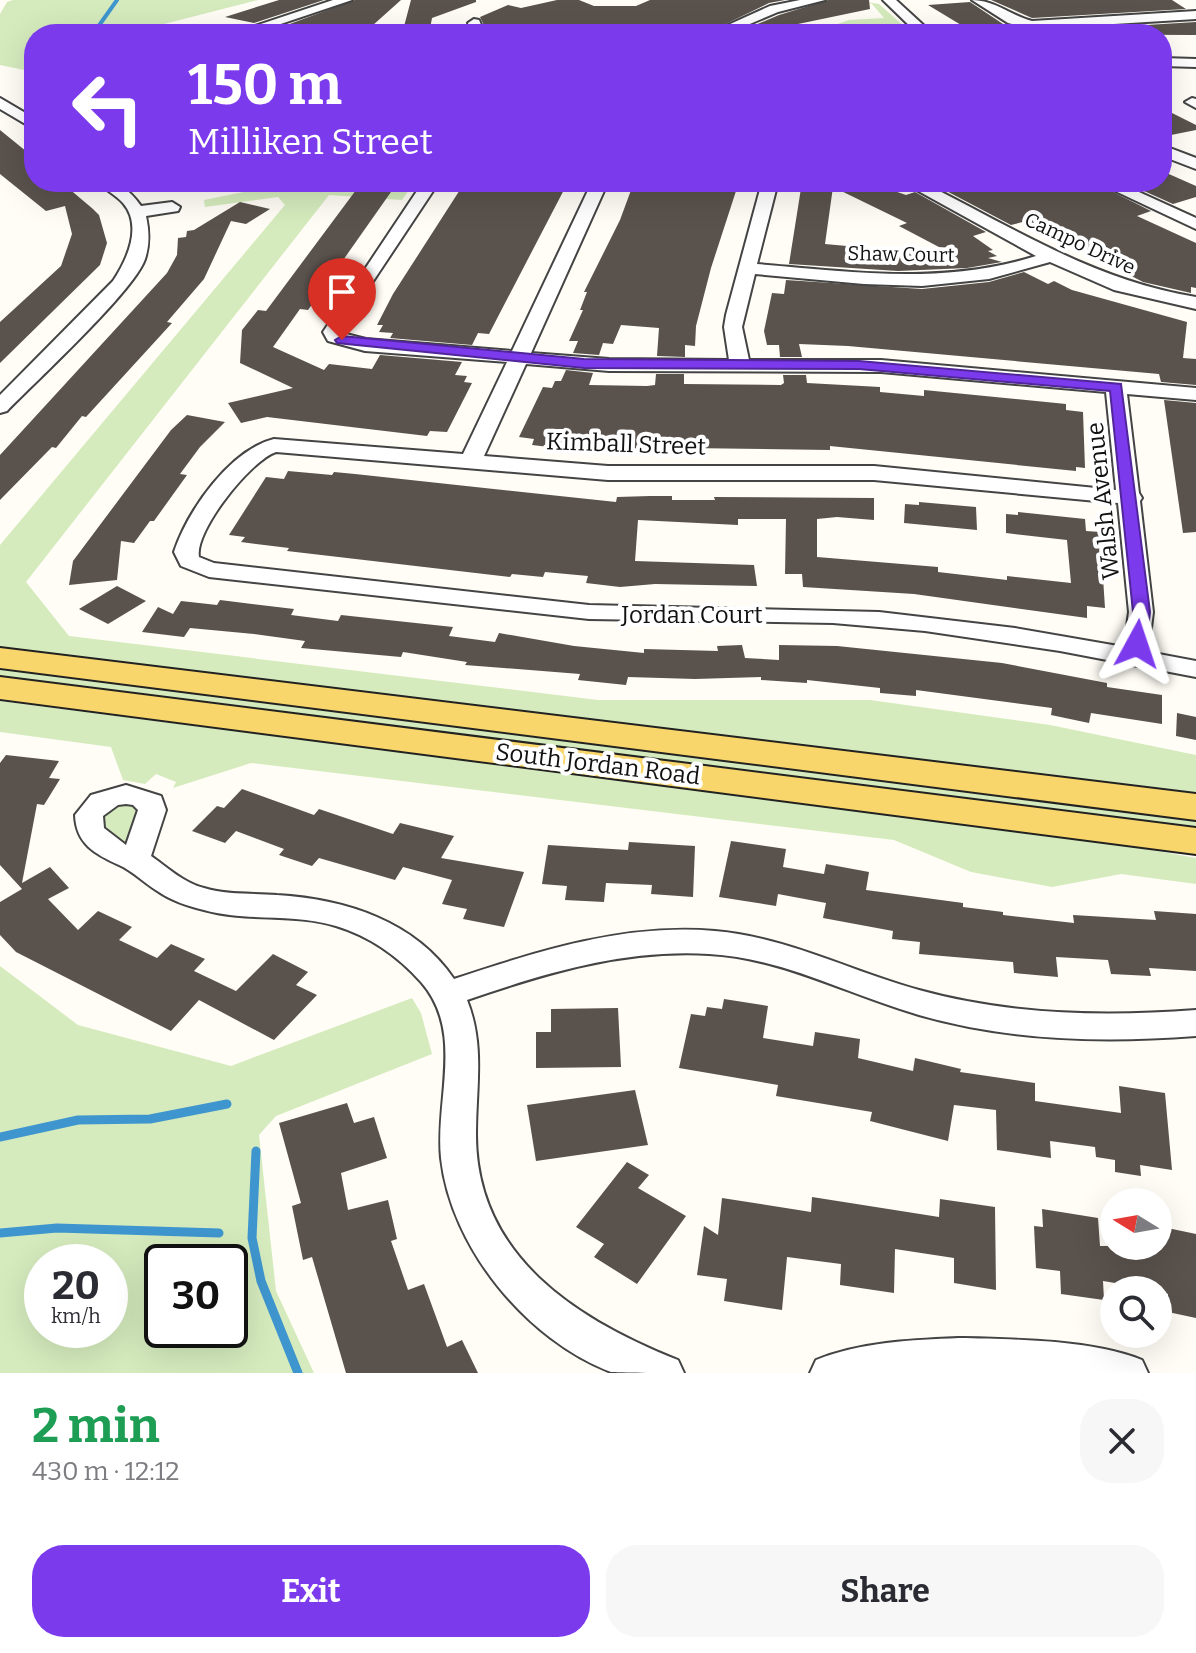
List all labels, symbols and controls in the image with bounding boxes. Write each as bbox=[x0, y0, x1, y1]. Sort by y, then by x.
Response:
text: 150 m bbox=[188, 52, 342, 119]
icon: left bbox=[56, 56, 160, 160]
text: Milliken Street bbox=[188, 120, 433, 164]
street label: Campo Drive bbox=[1021, 207, 1139, 279]
street label: Shaw Court bbox=[847, 241, 955, 267]
pin bbox=[308, 258, 376, 340]
icon: arrive bbox=[320, 270, 364, 314]
street label: Walsh Avenue bbox=[1081, 421, 1125, 581]
street label: Kimball Street bbox=[546, 427, 707, 461]
street label: Jordan Court bbox=[620, 601, 763, 629]
position arrow bbox=[1095, 602, 1179, 686]
street label: South Jordan Road bbox=[494, 738, 702, 790]
north arrow bbox=[1100, 1188, 1172, 1260]
map controls bbox=[1100, 1188, 1172, 1348]
speed limit sign: 30 bbox=[144, 1244, 248, 1348]
text: 20 bbox=[52, 1262, 100, 1310]
button: search bbox=[1100, 1276, 1172, 1348]
text: km/h bbox=[51, 1304, 101, 1328]
text: 2 min bbox=[32, 1397, 160, 1455]
button: close bbox=[1080, 1399, 1164, 1483]
text: 430 m · 12:12 bbox=[32, 1456, 179, 1487]
button: Exit bbox=[32, 1545, 590, 1637]
button: Share bbox=[606, 1545, 1164, 1637]

